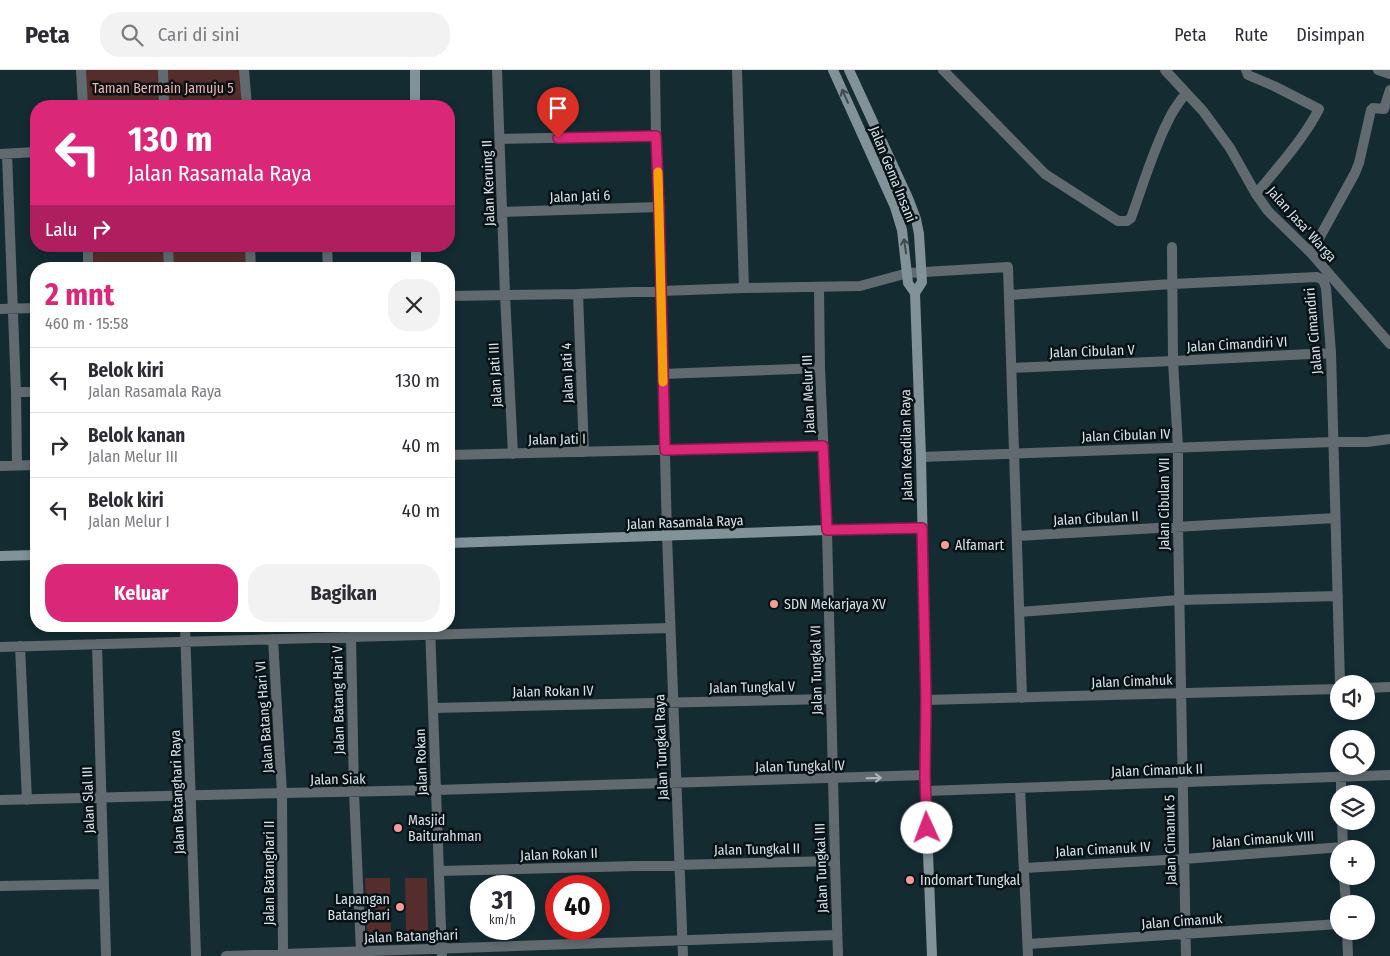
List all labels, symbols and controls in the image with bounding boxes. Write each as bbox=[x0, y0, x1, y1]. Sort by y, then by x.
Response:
search box bbox=[100, 12, 450, 57]
text: Peta bbox=[25, 21, 70, 49]
icon: search bbox=[118, 21, 146, 49]
text: Cari di sini bbox=[158, 23, 239, 46]
text: Peta bbox=[1174, 24, 1206, 46]
text: Rute bbox=[1234, 24, 1268, 46]
text: Disimpan bbox=[1296, 24, 1365, 46]
park label: Taman Bermain Jamuju 5 bbox=[92, 80, 234, 97]
pin bbox=[537, 87, 579, 138]
one-way arrow bbox=[840, 89, 849, 104]
icon: arrive bbox=[544, 94, 572, 122]
text: 130 m bbox=[128, 118, 212, 160]
icon: left bbox=[45, 120, 110, 185]
street label: Jalan Gema Insani bbox=[866, 124, 920, 225]
street label: Jalan Keruing II bbox=[479, 140, 498, 226]
text: Jalan Rasamala Raya bbox=[128, 160, 312, 187]
street label: Jalan Jasa' Warga bbox=[1263, 183, 1340, 266]
street label: Jalan Jati 6 bbox=[549, 187, 611, 206]
icon: right bbox=[87, 215, 115, 243]
text: Lalu bbox=[45, 218, 77, 241]
one-way arrow bbox=[900, 239, 910, 255]
text: 2 mnt bbox=[45, 277, 114, 313]
button: close bbox=[388, 279, 440, 331]
street label: Jalan Cimandiri bbox=[1301, 287, 1326, 375]
text: 460 m · 15:58 bbox=[45, 314, 128, 333]
street label: Jalan Cimandiri VI bbox=[1186, 333, 1288, 356]
street label: Jalan Cibulan V bbox=[1049, 341, 1136, 361]
street label: Jalan Jati III bbox=[485, 342, 506, 408]
street label: Jalan Jati 4 bbox=[558, 342, 577, 404]
street label: Jalan Melur III bbox=[799, 354, 818, 434]
text: Belok kiri bbox=[88, 359, 164, 382]
icon: left bbox=[45, 366, 73, 394]
text: 130 m bbox=[395, 369, 440, 392]
text: Jalan Rasamala Raya bbox=[88, 382, 222, 401]
street label: Jalan Keadilan Raya bbox=[897, 389, 916, 501]
text: Belok kanan bbox=[88, 424, 185, 447]
street label: Jalan Cibulan IV bbox=[1081, 425, 1172, 446]
street label: Jalan Jati I bbox=[528, 430, 586, 448]
icon: right bbox=[45, 431, 73, 459]
text: 40 m bbox=[402, 434, 440, 457]
text: Jalan Melur III bbox=[88, 447, 178, 466]
street label: Jalan Cibulan VII bbox=[1156, 458, 1173, 550]
text: Belok kiri bbox=[88, 489, 164, 512]
icon: left bbox=[45, 496, 73, 524]
text: 40 m bbox=[402, 499, 440, 522]
street label: Jalan Cibulan II bbox=[1053, 508, 1139, 529]
text: Jalan Melur I bbox=[88, 512, 170, 531]
street label: Jalan Rasamala Raya bbox=[626, 512, 744, 533]
place label: Alfamart bbox=[955, 537, 1004, 554]
marker: Alfamart bbox=[939, 539, 951, 551]
button: Keluar bbox=[45, 564, 238, 622]
button: Bagikan bbox=[248, 564, 440, 622]
place label: SDN Mekarjaya XV bbox=[784, 596, 887, 613]
marker: SDN Mekarjaya XV bbox=[768, 598, 780, 610]
street label: Jalan Tungkal VI bbox=[807, 625, 826, 715]
street label: Jalan Batang Hari V bbox=[329, 644, 348, 755]
street label: Jalan Batang Hari VI bbox=[252, 660, 277, 774]
street label: Jalan Cimahuk bbox=[1091, 672, 1173, 691]
map controls bbox=[1330, 675, 1375, 940]
button: sound bbox=[1330, 675, 1375, 720]
street label: Jalan Tungkal V bbox=[709, 678, 796, 697]
street label: Jalan Rokan IV bbox=[512, 682, 595, 701]
street label: Jalan Tungkal Raya bbox=[651, 694, 672, 800]
street label: Jalan Rokan bbox=[412, 728, 431, 796]
street label: Jalan Batanghari Raya bbox=[167, 729, 188, 854]
button: search bbox=[1330, 730, 1375, 775]
street label: Jalan Tungkal IV bbox=[755, 757, 846, 776]
street label: Jalan Cimanuk II bbox=[1111, 760, 1203, 781]
street label: Jalan Slal III bbox=[79, 766, 98, 834]
street label: Jalan Siak bbox=[310, 771, 366, 788]
one-way arrow bbox=[866, 773, 882, 782]
button: layers bbox=[1330, 785, 1375, 830]
street label: Jalan Cimanuk 5 bbox=[1161, 794, 1180, 886]
position arrow bbox=[900, 801, 952, 853]
place label: Masjid Baiturahman bbox=[408, 812, 482, 845]
street label: Jalan Batanghari II bbox=[261, 821, 278, 925]
marker: Masjid Baiturahman bbox=[392, 822, 404, 834]
street label: Jalan Tungkal III bbox=[811, 823, 832, 913]
street label: Jalan Cimanuk VIII bbox=[1211, 827, 1315, 852]
street label: Jalan Cimanuk IV bbox=[1055, 838, 1152, 860]
street label: Jalan Tungkal II bbox=[714, 840, 800, 859]
button: + bbox=[1330, 840, 1375, 885]
street label: Jalan Rokan II bbox=[520, 845, 598, 864]
place label: Indomart Tungkal bbox=[920, 872, 1021, 889]
marker: Indomart Tungkal bbox=[904, 874, 916, 886]
speed limit sign: 40 bbox=[545, 875, 610, 940]
text: 31 bbox=[492, 886, 513, 916]
place label: Lapangan Batanghari bbox=[328, 891, 390, 924]
button: − bbox=[1330, 895, 1375, 940]
marker: Lapangan Batanghari bbox=[394, 901, 406, 913]
street label: Jalan Cimanuk bbox=[1141, 910, 1224, 933]
text: km/h bbox=[489, 913, 516, 927]
street label: Jalan Batanghari bbox=[364, 926, 458, 947]

